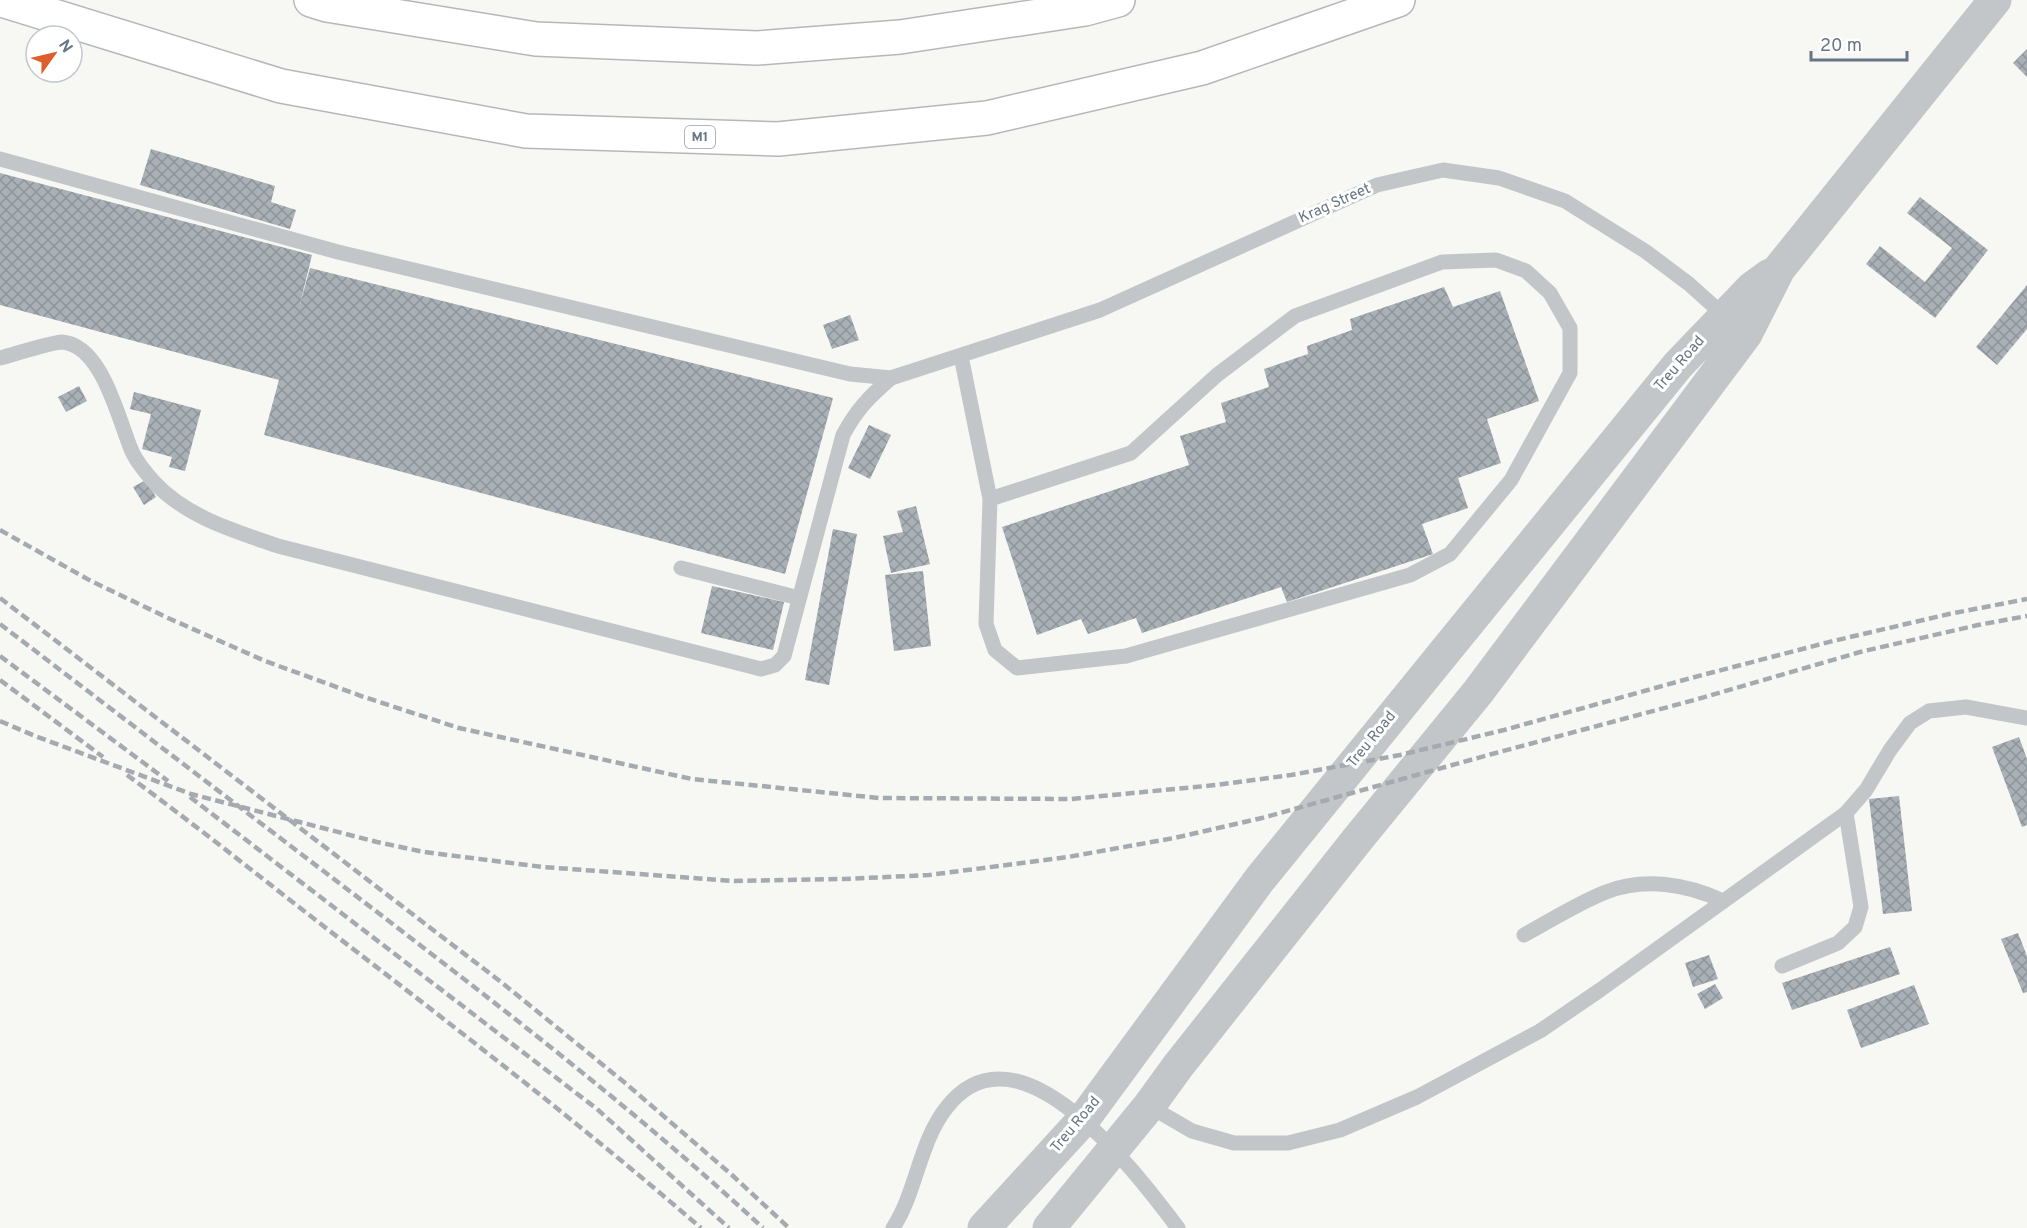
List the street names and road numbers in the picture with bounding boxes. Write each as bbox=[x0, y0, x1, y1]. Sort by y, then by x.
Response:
road number: M1 bbox=[685, 126, 715, 148]
street label: Krag Street bbox=[1296, 180, 1374, 228]
street label: Treu Road bbox=[1651, 332, 1709, 396]
street label: Treu Road bbox=[1343, 708, 1401, 772]
street label: Treu Road bbox=[1047, 1093, 1105, 1157]

